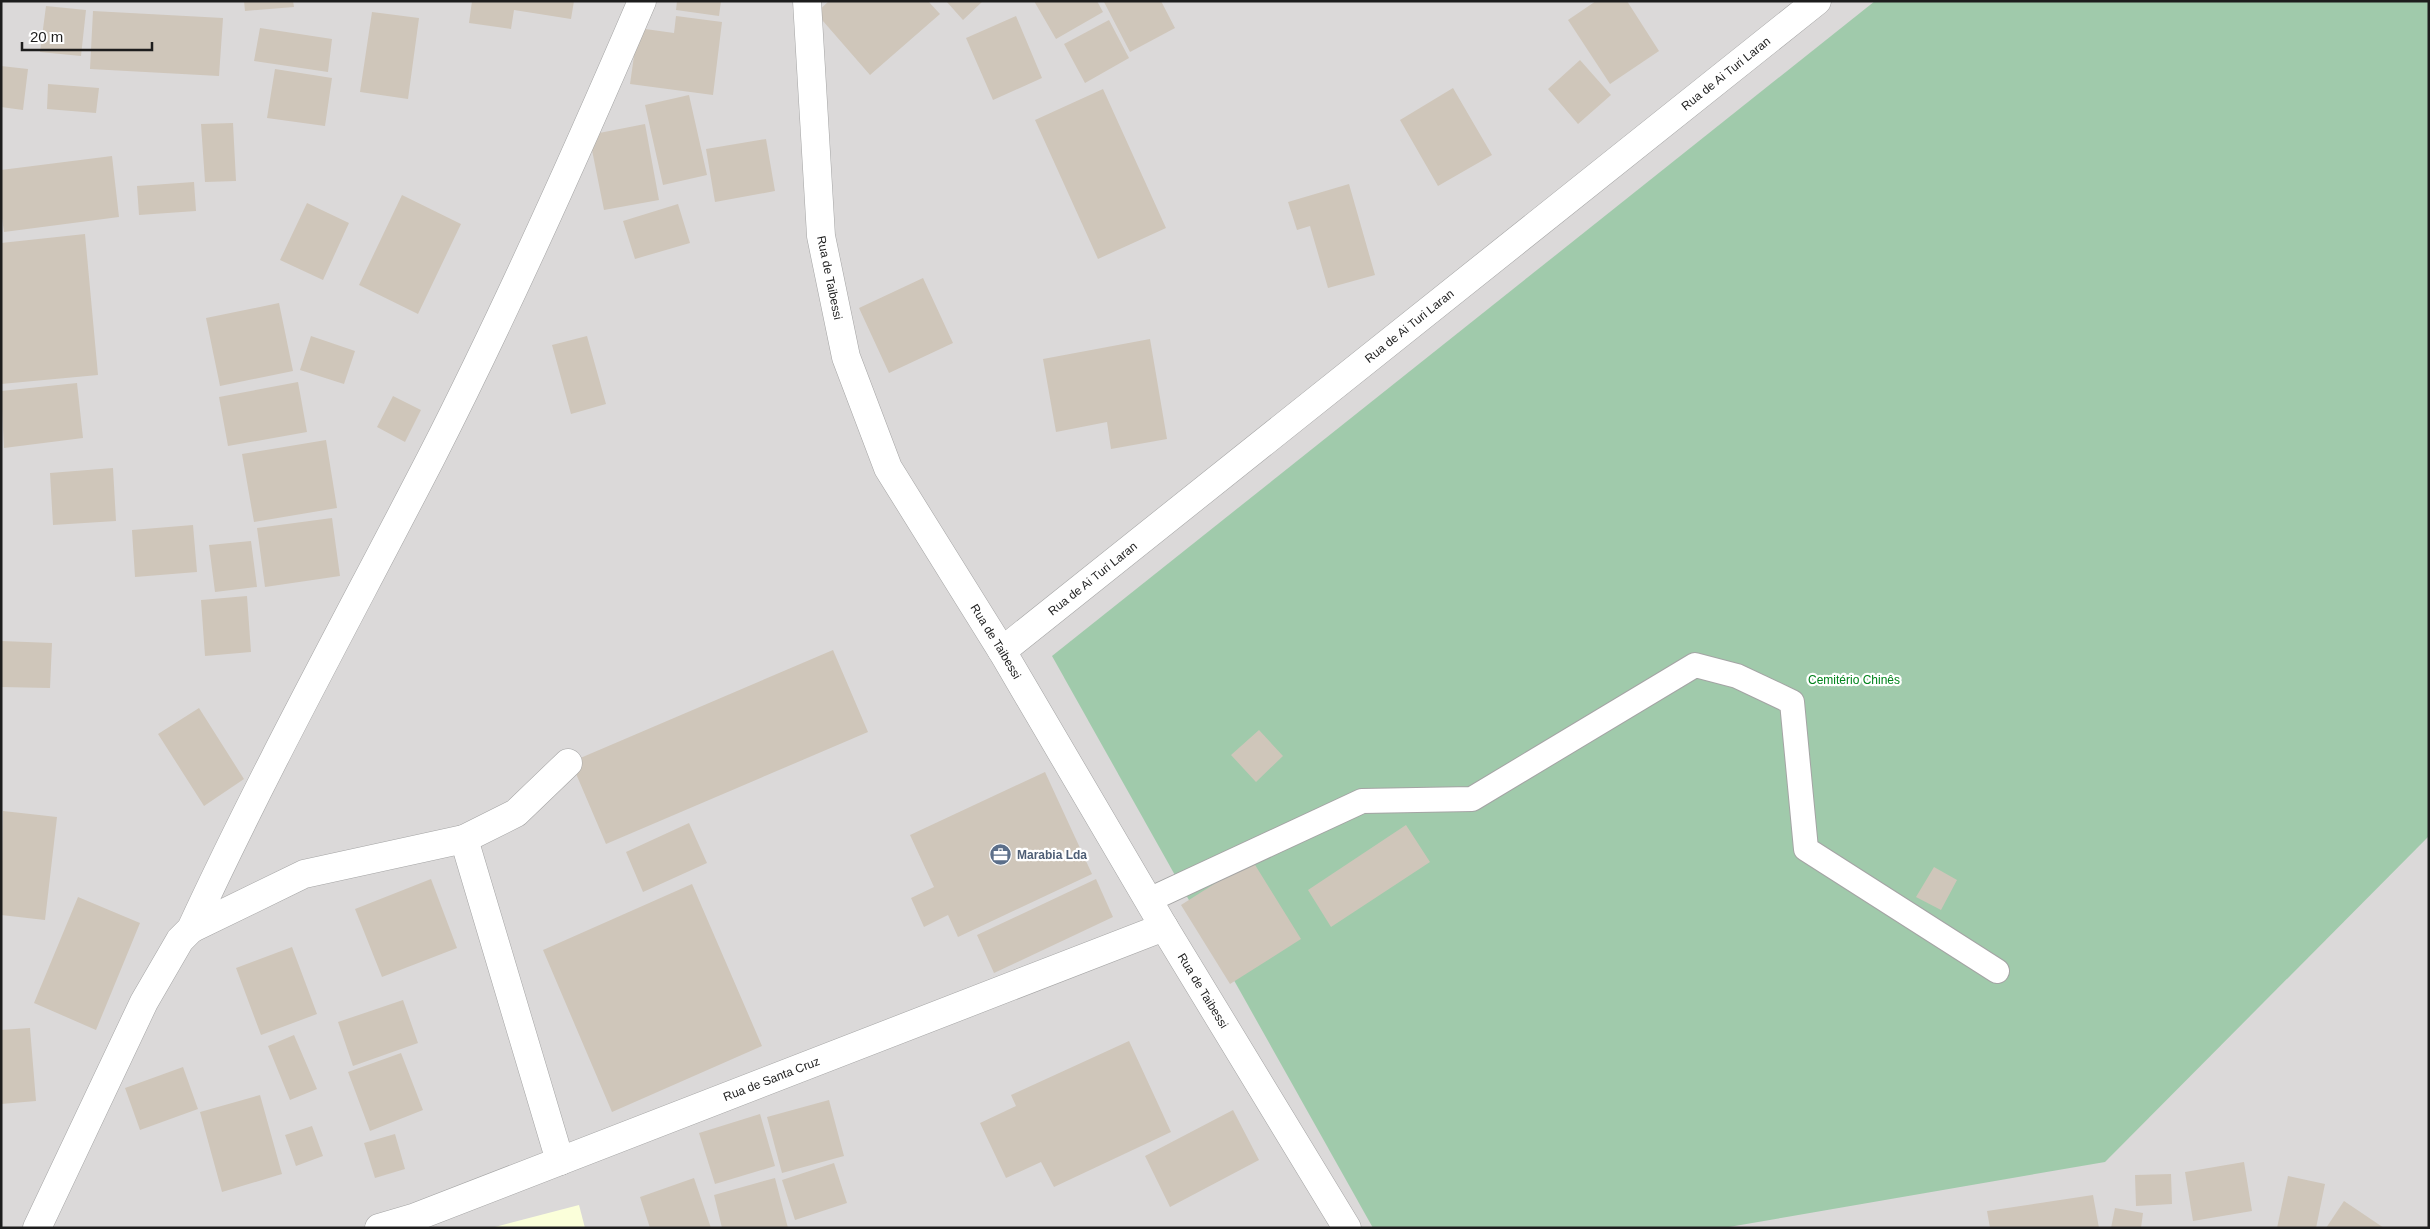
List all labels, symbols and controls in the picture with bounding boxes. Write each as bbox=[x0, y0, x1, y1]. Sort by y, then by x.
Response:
scale bar bbox=[22, 20, 152, 52]
text: 20 m bbox=[30, 28, 63, 45]
street label: Rua de Ai Turi Laran bbox=[1679, 34, 1773, 113]
street label: Rua de Taibessi bbox=[814, 235, 845, 321]
street label: Rua de Ai Turi Laran bbox=[1362, 287, 1457, 366]
street label: Rua de Ai Turi Laran bbox=[1045, 539, 1140, 618]
street label: Rua de Taibessi bbox=[968, 602, 1024, 682]
park label: Cemitério Chinês bbox=[1808, 673, 1900, 687]
office icon: Marabia Lda bbox=[989, 843, 1013, 867]
place label: Marabia Lda bbox=[1017, 848, 1087, 862]
street label: Rua de Taibessi bbox=[1175, 951, 1231, 1031]
street label: Rua de Santa Cruz bbox=[721, 1054, 822, 1104]

